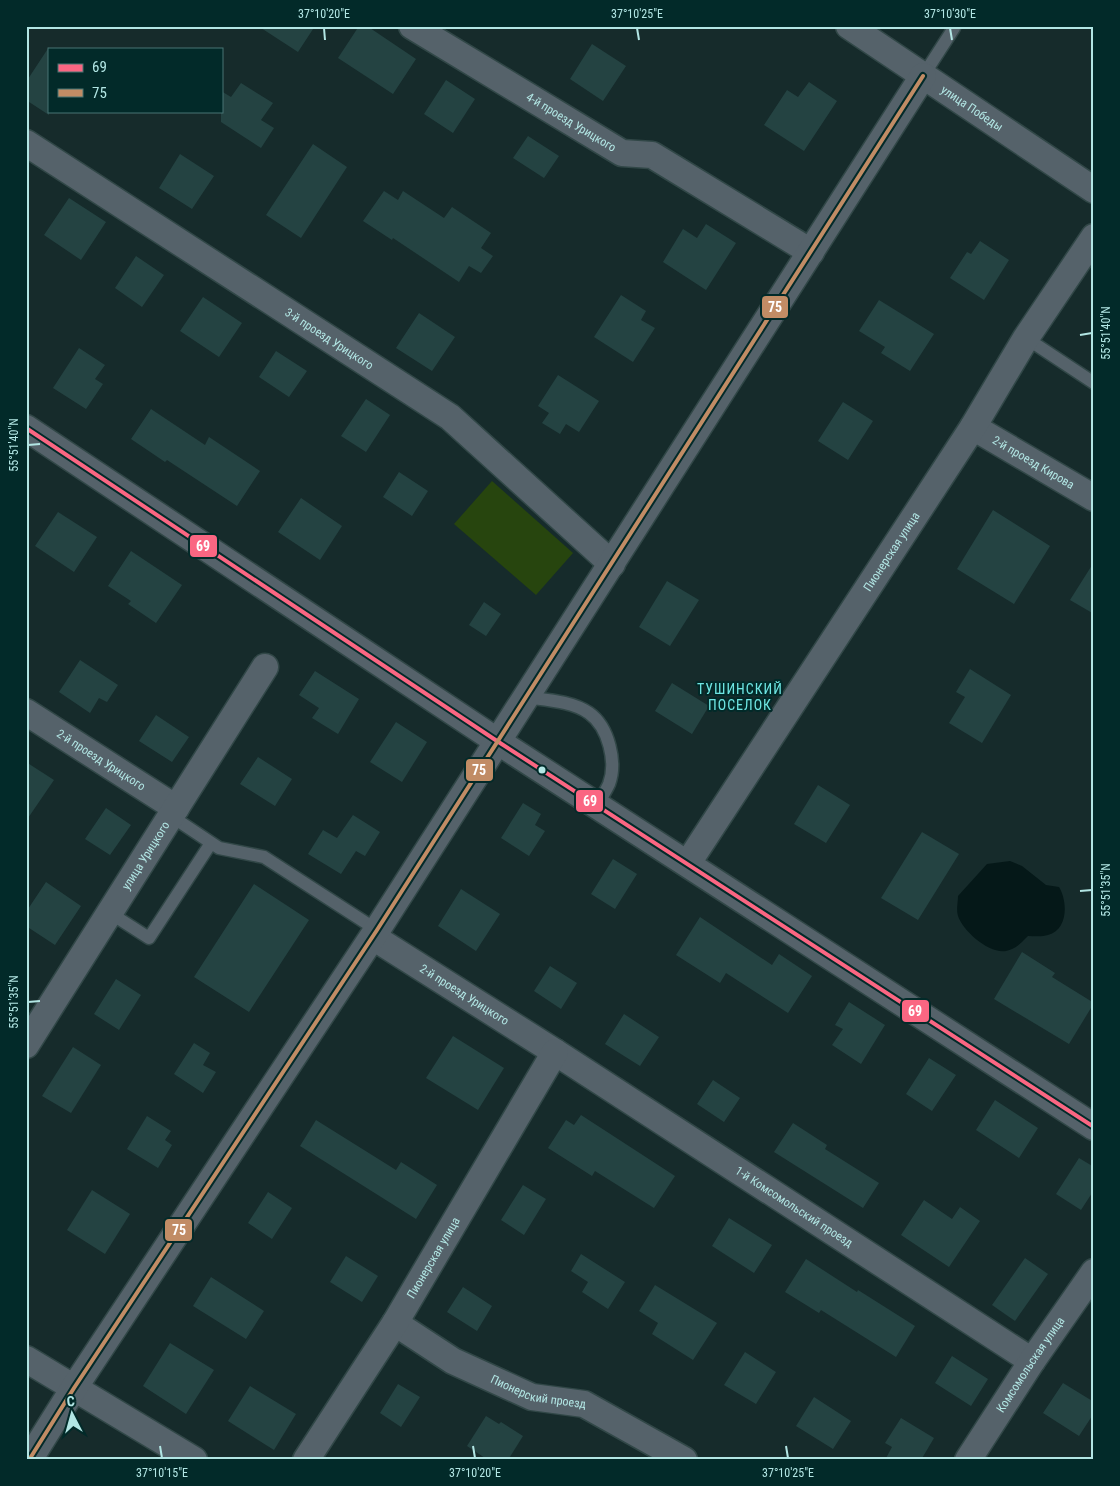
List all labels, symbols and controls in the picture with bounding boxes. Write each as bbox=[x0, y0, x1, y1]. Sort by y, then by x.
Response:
text: 37°10'20"E bbox=[298, 7, 350, 21]
text: 37°10'25"E bbox=[611, 7, 663, 21]
text: 37°10'30"E bbox=[924, 7, 976, 21]
legend bbox=[48, 48, 222, 112]
text: 69 bbox=[92, 58, 107, 76]
street label: улица Победы bbox=[938, 83, 1006, 134]
text: 75 bbox=[92, 84, 107, 102]
street label: 4-й проезд Урицкого bbox=[524, 90, 619, 155]
line badge: 75 bbox=[761, 295, 789, 319]
text: 75 bbox=[768, 299, 782, 315]
street label: 3-й проезд Урицкого bbox=[282, 305, 376, 373]
text: 55°51'40"N bbox=[1099, 306, 1113, 360]
text: 55°51'40"N bbox=[7, 418, 21, 472]
street label: 2-й проезд Кирова bbox=[990, 433, 1077, 492]
street label: Пионерская улица bbox=[861, 509, 923, 594]
line badge: 69 bbox=[189, 534, 218, 558]
text: 69 bbox=[196, 538, 210, 554]
district label: ТУШИНСКИЙ ПОСЕЛОК bbox=[697, 681, 783, 713]
street label: 2-й проезд Урицкого bbox=[54, 726, 148, 793]
line badge: 75 bbox=[465, 758, 494, 782]
text: 75 bbox=[472, 762, 486, 778]
unlabelled marker bbox=[537, 765, 547, 775]
line badge: 69 bbox=[575, 789, 604, 813]
text: 69 bbox=[583, 793, 597, 809]
street label: улица Урицкого bbox=[119, 819, 173, 892]
text: 55°51'35"N bbox=[1099, 863, 1113, 917]
street label: 2-й проезд Урицкого bbox=[417, 961, 511, 1028]
text: 55°51'35"N bbox=[7, 975, 21, 1029]
line badge: 69 bbox=[901, 999, 930, 1023]
text: 69 bbox=[908, 1003, 922, 1019]
street label: 1-й Комсомольский проезд bbox=[733, 1164, 856, 1250]
street label: Пионерская улица bbox=[404, 1215, 463, 1301]
line badge: 75 bbox=[164, 1218, 193, 1242]
text: 75 bbox=[172, 1222, 186, 1238]
street label: Комсомольская улица bbox=[994, 1314, 1068, 1415]
street label: Пионерский проезд bbox=[488, 1372, 587, 1411]
north arrow bbox=[48, 1388, 98, 1438]
text: С bbox=[66, 1393, 75, 1409]
text: 37°10'15"E bbox=[136, 1466, 188, 1480]
text: 37°10'20"E bbox=[449, 1466, 501, 1480]
text: 37°10'25"E bbox=[762, 1466, 814, 1480]

